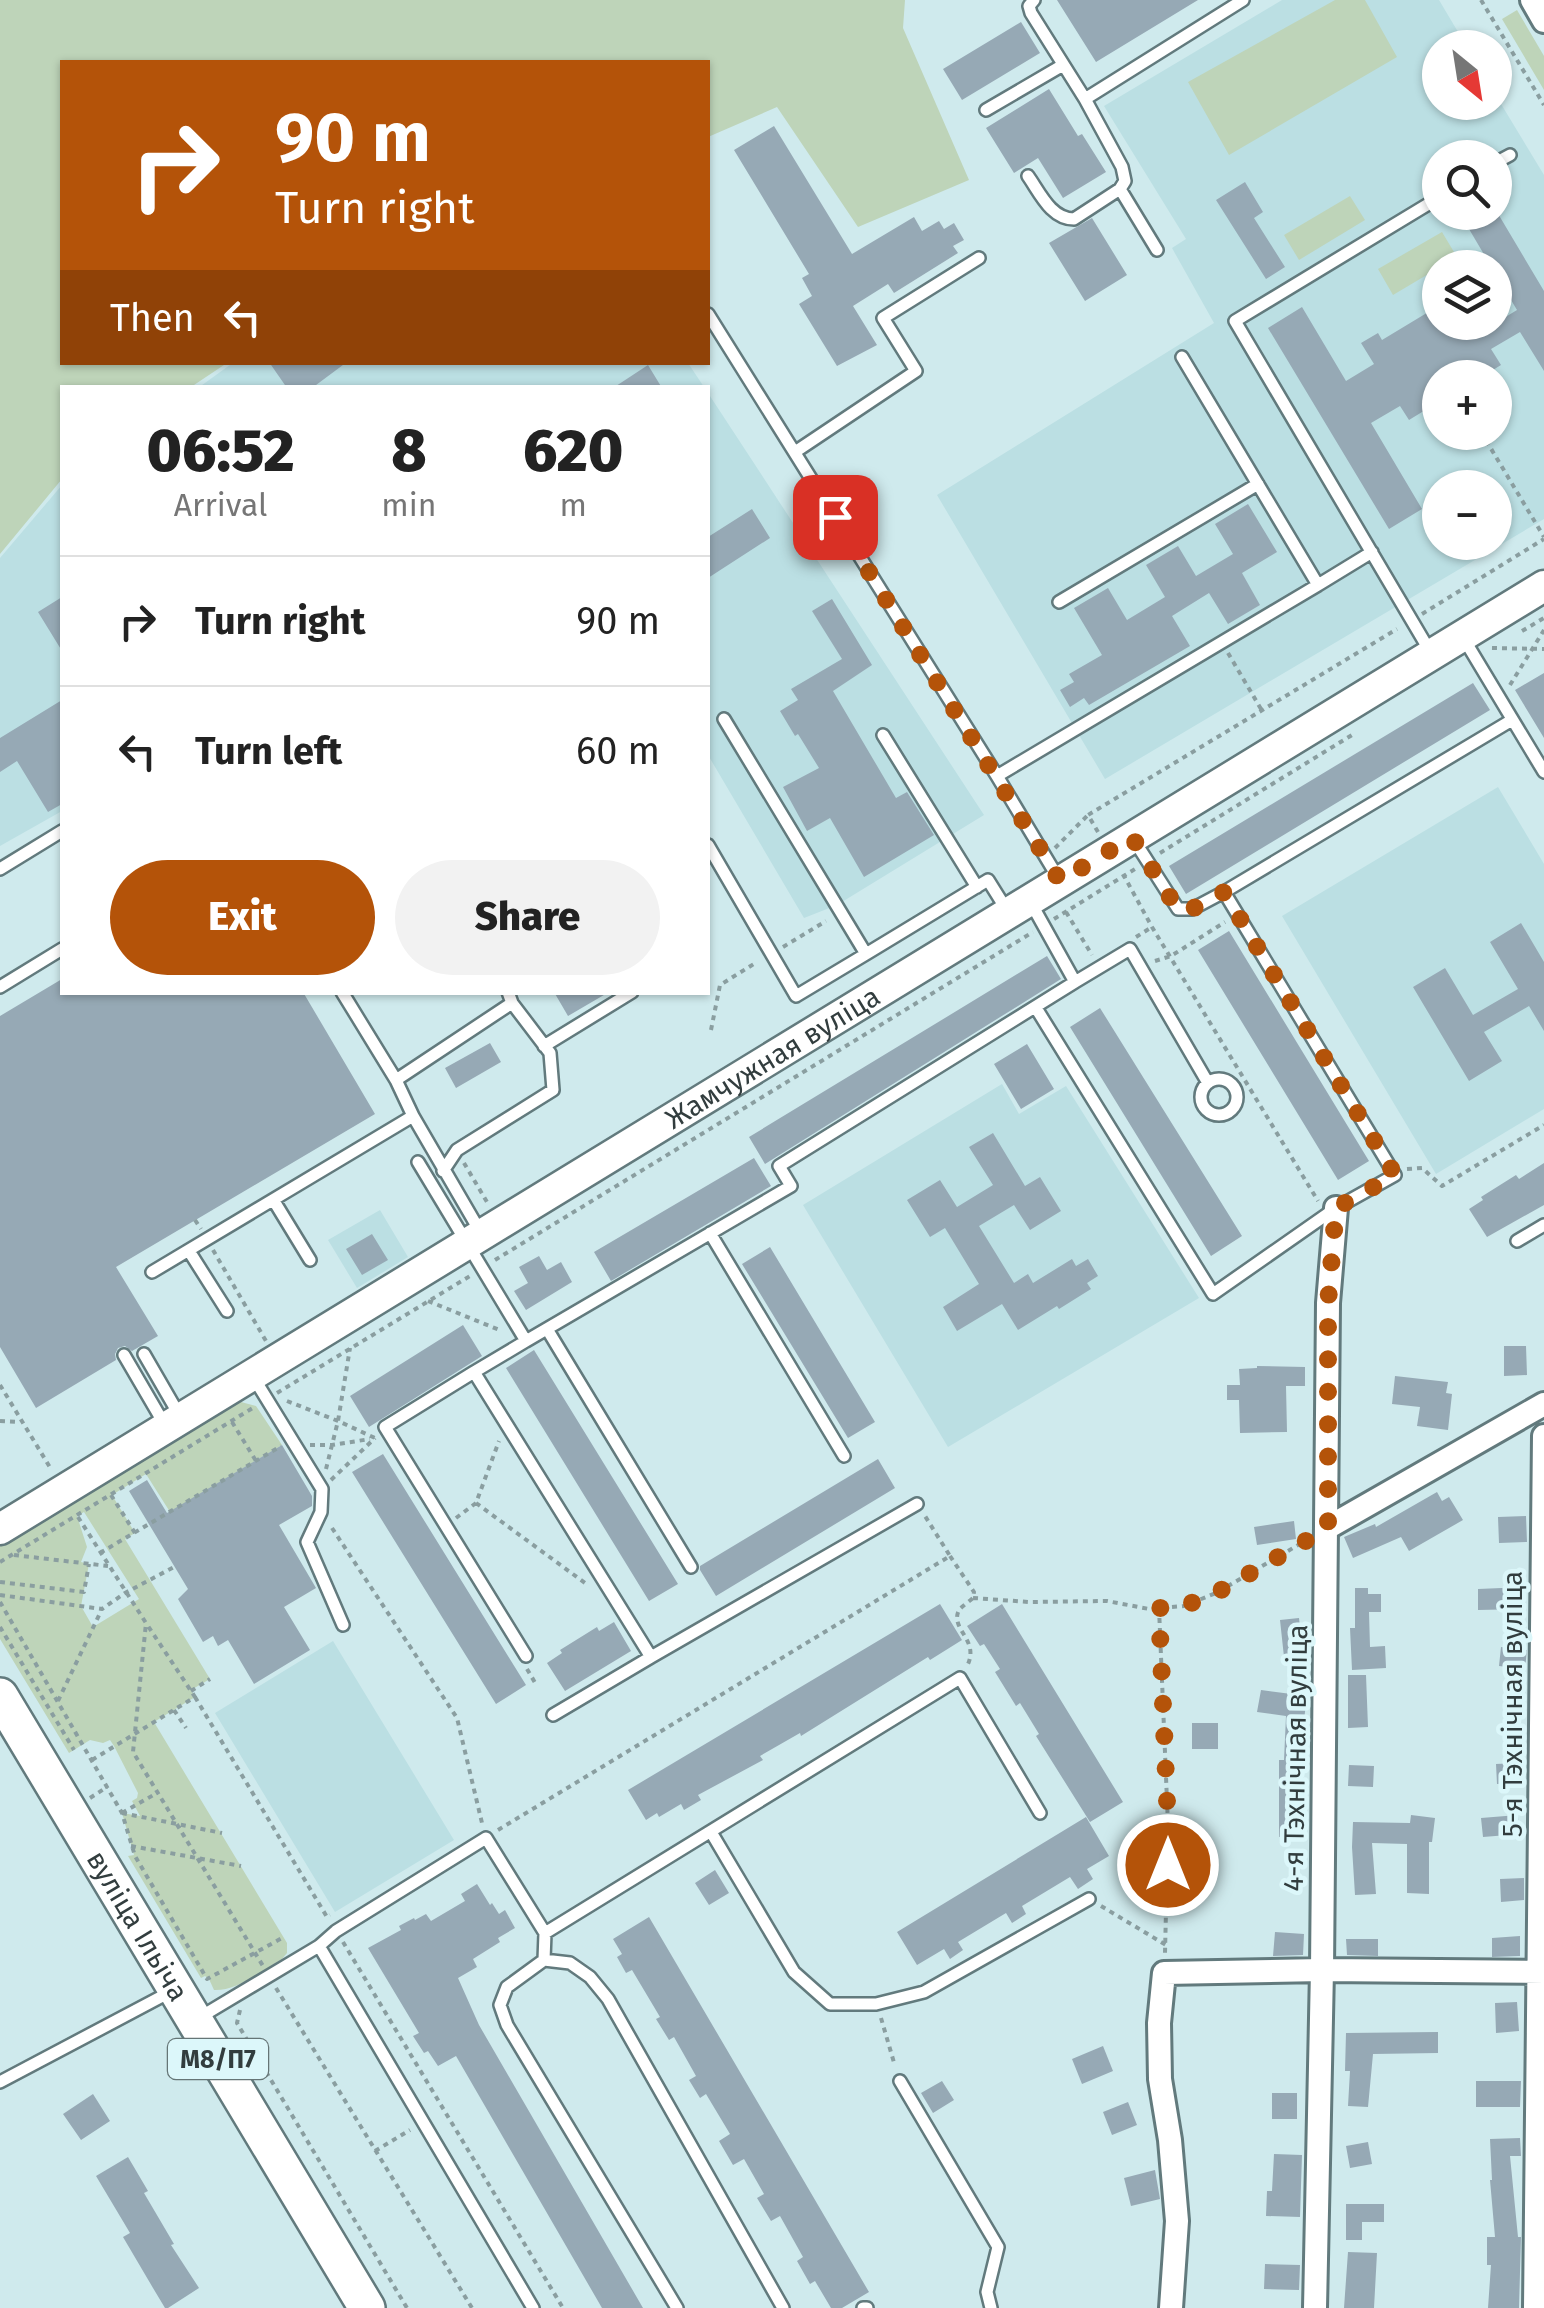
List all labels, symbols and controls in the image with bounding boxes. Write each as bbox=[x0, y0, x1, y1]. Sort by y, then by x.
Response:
north arrow bbox=[1422, 30, 1512, 120]
map controls bbox=[1422, 30, 1512, 560]
text: 90 m bbox=[275, 96, 431, 180]
icon: right bbox=[110, 100, 240, 230]
button: search bbox=[1422, 140, 1512, 230]
text: Turn right bbox=[275, 181, 474, 235]
button: layers bbox=[1422, 250, 1512, 340]
icon: left bbox=[215, 290, 270, 345]
text: Then bbox=[110, 295, 195, 341]
button: + bbox=[1422, 360, 1512, 450]
text: 06:52 bbox=[146, 415, 295, 487]
text: 8 bbox=[391, 415, 427, 487]
text: 620 bbox=[523, 415, 623, 487]
button: − bbox=[1422, 470, 1512, 560]
pin bbox=[793, 475, 878, 560]
text: Arrival bbox=[174, 486, 268, 524]
text: min bbox=[381, 486, 436, 524]
text: m bbox=[559, 486, 587, 524]
icon: arrive bbox=[808, 490, 863, 545]
icon: right bbox=[110, 594, 165, 649]
text: Turn right bbox=[195, 598, 365, 644]
text: 90 m bbox=[576, 598, 660, 644]
icon: left bbox=[110, 724, 165, 779]
text: Turn left bbox=[195, 728, 342, 774]
text: 60 m bbox=[576, 728, 660, 774]
button: Exit bbox=[110, 860, 375, 975]
button: Share bbox=[395, 860, 660, 975]
street label: Жамчужная вуліца bbox=[659, 980, 886, 1136]
street label: 5-я Тэхнічная вуліца bbox=[1496, 1571, 1529, 1837]
street label: 4-я Тэхнічная вуліца bbox=[1277, 1624, 1314, 1892]
position arrow bbox=[1116, 1813, 1220, 1917]
street label: вуліца Ільіча bbox=[80, 1845, 195, 2007]
road number: М8/П7 bbox=[168, 2039, 268, 2079]

